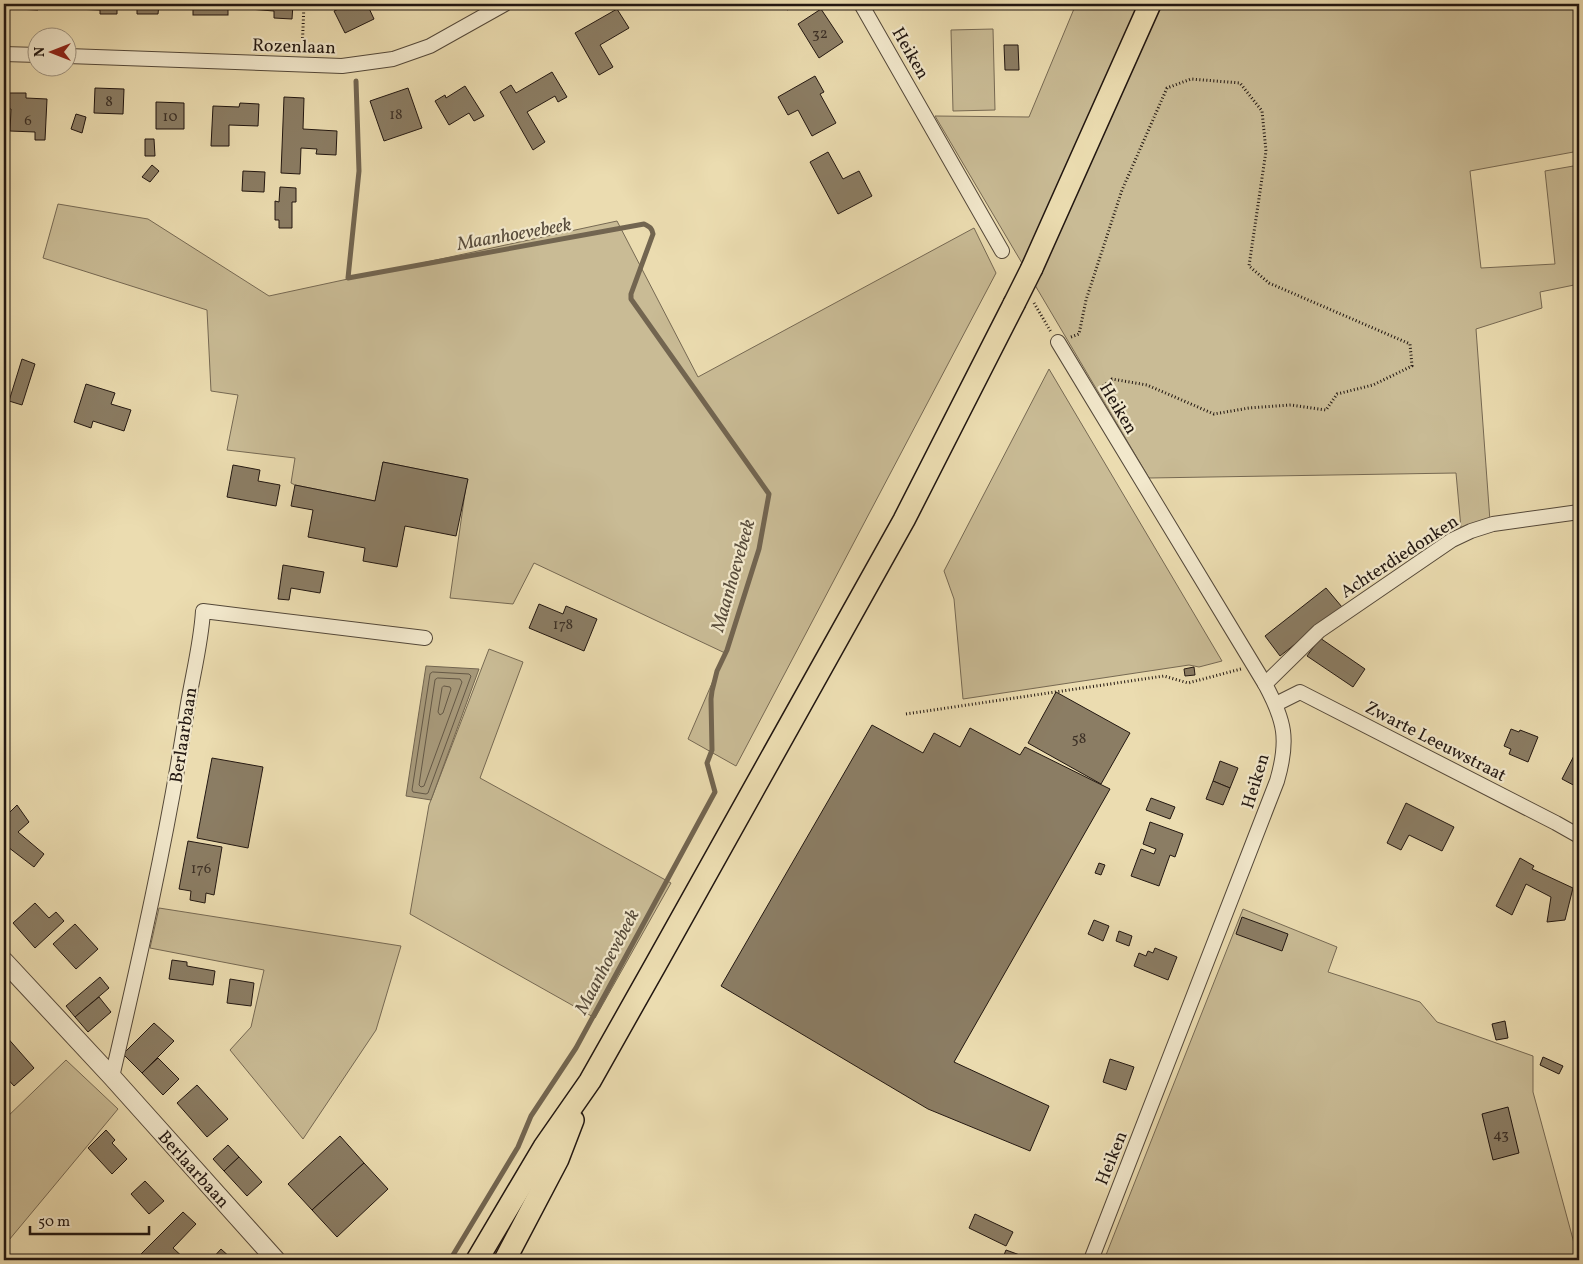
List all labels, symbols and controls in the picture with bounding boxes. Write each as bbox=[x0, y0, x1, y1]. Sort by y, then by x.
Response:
street label: Heiken bbox=[885, 23, 935, 85]
house number: 32 bbox=[812, 24, 828, 45]
north arrow bbox=[28, 28, 78, 78]
street label: Rozenlaan bbox=[252, 34, 337, 61]
text: N bbox=[31, 47, 50, 57]
house number: 8 bbox=[105, 92, 113, 113]
house number: 18 bbox=[389, 105, 403, 126]
house number: 10 bbox=[163, 107, 177, 128]
house number: 6 bbox=[24, 111, 32, 132]
water label: Maanhoevebeek bbox=[454, 212, 574, 258]
street label: Heiken bbox=[1092, 378, 1143, 440]
street label: Achterdiedonken bbox=[1336, 510, 1464, 605]
water label: Maanhoevebeek bbox=[705, 516, 762, 636]
house number: 178 bbox=[553, 615, 573, 636]
street label: Berlaarbaan bbox=[165, 685, 204, 785]
street label: Zwarte Leeuwstraat bbox=[1360, 696, 1510, 789]
house number: 58 bbox=[1072, 729, 1086, 750]
street label: Heiken bbox=[1236, 751, 1277, 812]
house number: 176 bbox=[191, 859, 211, 880]
water label: Maanhoevebeek bbox=[569, 904, 647, 1020]
house number: 43 bbox=[1493, 1125, 1509, 1146]
street label: Berlaarbaan bbox=[151, 1126, 235, 1214]
street label: Heiken bbox=[1090, 1128, 1135, 1189]
scale bar bbox=[30, 1204, 149, 1236]
text: 50 m bbox=[38, 1212, 70, 1233]

